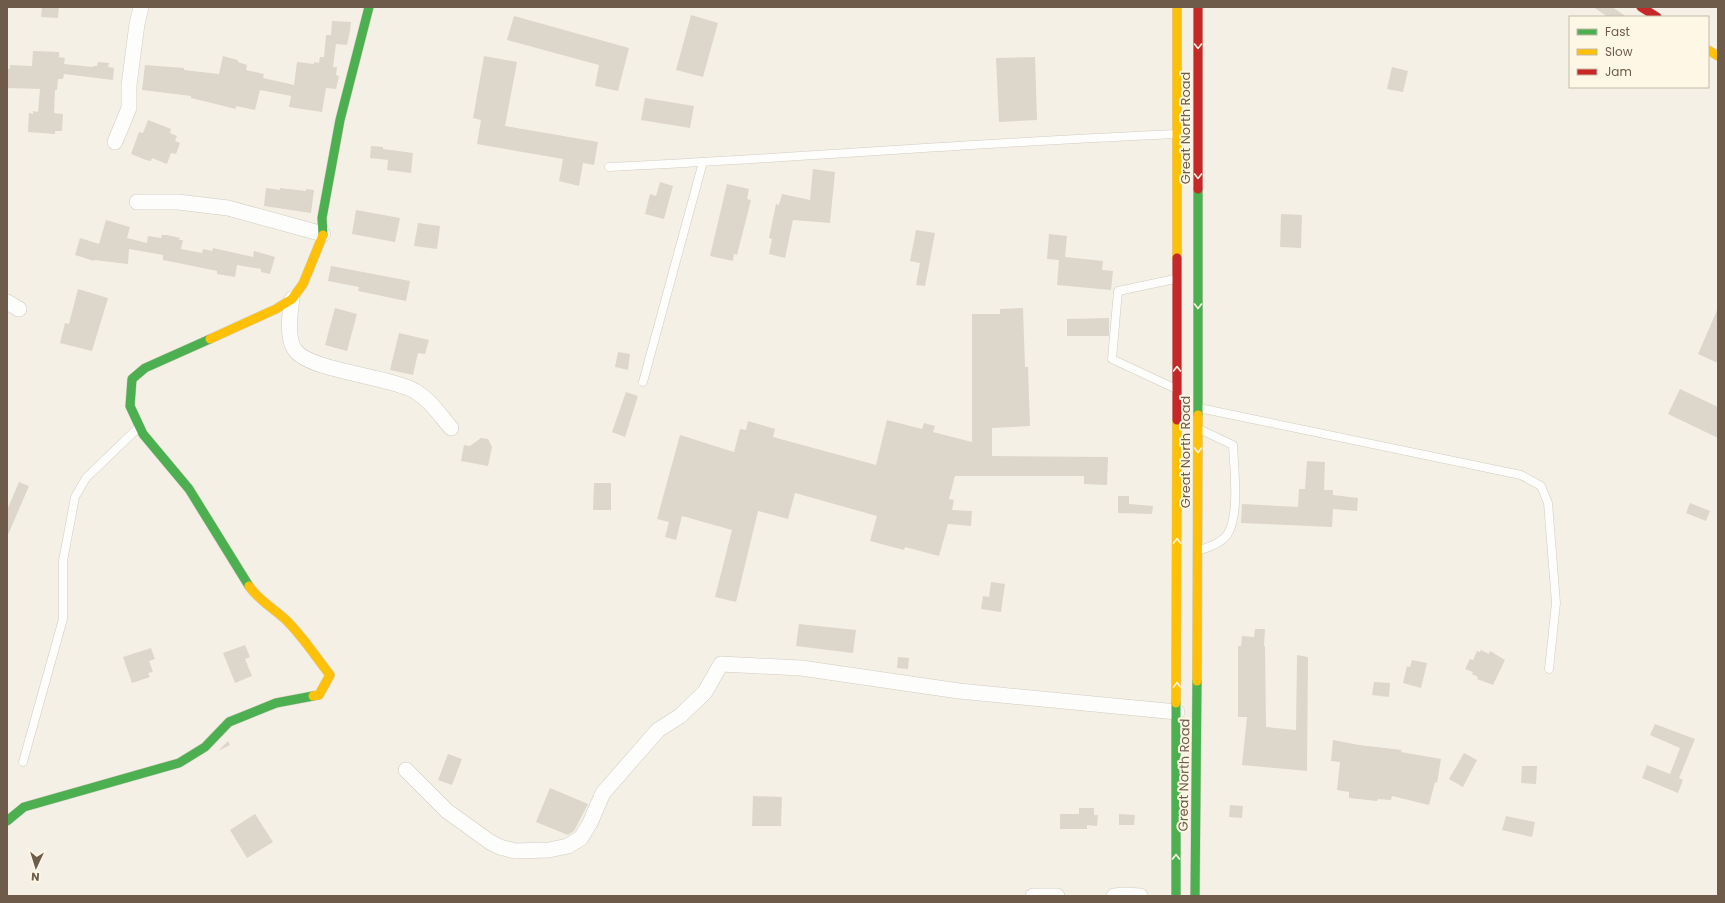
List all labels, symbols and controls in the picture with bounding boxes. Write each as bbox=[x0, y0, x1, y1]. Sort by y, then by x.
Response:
legend bbox=[1569, 16, 1709, 88]
text: Fast bbox=[1605, 23, 1630, 40]
one-way arrow bbox=[1194, 43, 1202, 49]
text: Slow bbox=[1605, 43, 1633, 60]
text: Jam bbox=[1605, 63, 1632, 80]
street label: Great North Road bbox=[1176, 72, 1195, 184]
one-way arrow bbox=[1194, 173, 1202, 179]
one-way arrow bbox=[1194, 303, 1202, 309]
one-way arrow bbox=[1173, 366, 1181, 372]
street label: Great North Road bbox=[1176, 396, 1195, 508]
one-way arrow bbox=[1194, 447, 1202, 453]
one-way arrow bbox=[1173, 538, 1181, 544]
one-way arrow bbox=[1173, 682, 1181, 688]
street label: Great North Road bbox=[1174, 719, 1194, 831]
north arrow bbox=[16, 847, 56, 887]
one-way arrow bbox=[1172, 854, 1180, 860]
text: N bbox=[31, 869, 40, 885]

